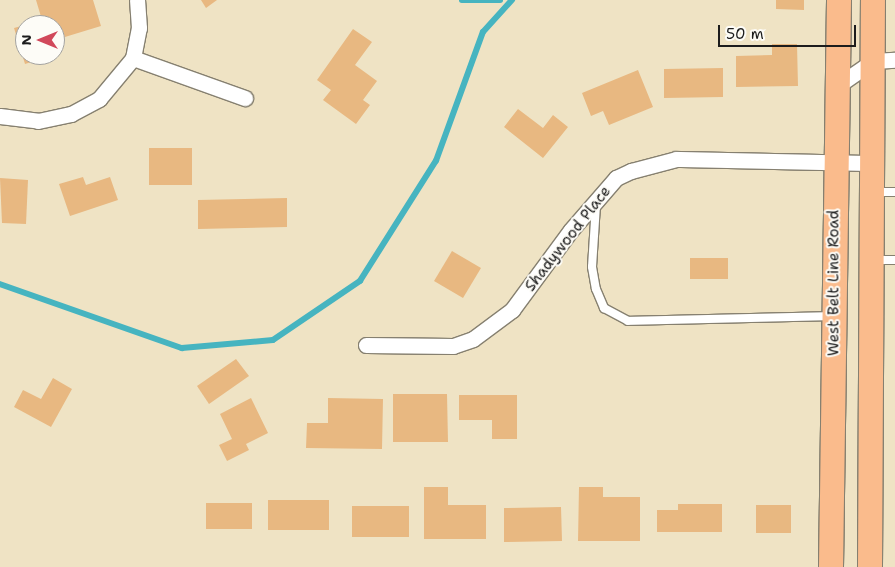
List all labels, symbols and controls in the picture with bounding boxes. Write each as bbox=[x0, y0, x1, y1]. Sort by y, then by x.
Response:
north arrow bbox=[15, 15, 65, 65]
scale bar bbox=[720, 15, 858, 47]
text: 50 m bbox=[726, 24, 764, 44]
text: N bbox=[17, 34, 35, 46]
street label: Shadywood Place bbox=[521, 183, 615, 295]
street label: West Belt Line Road bbox=[825, 210, 843, 356]

